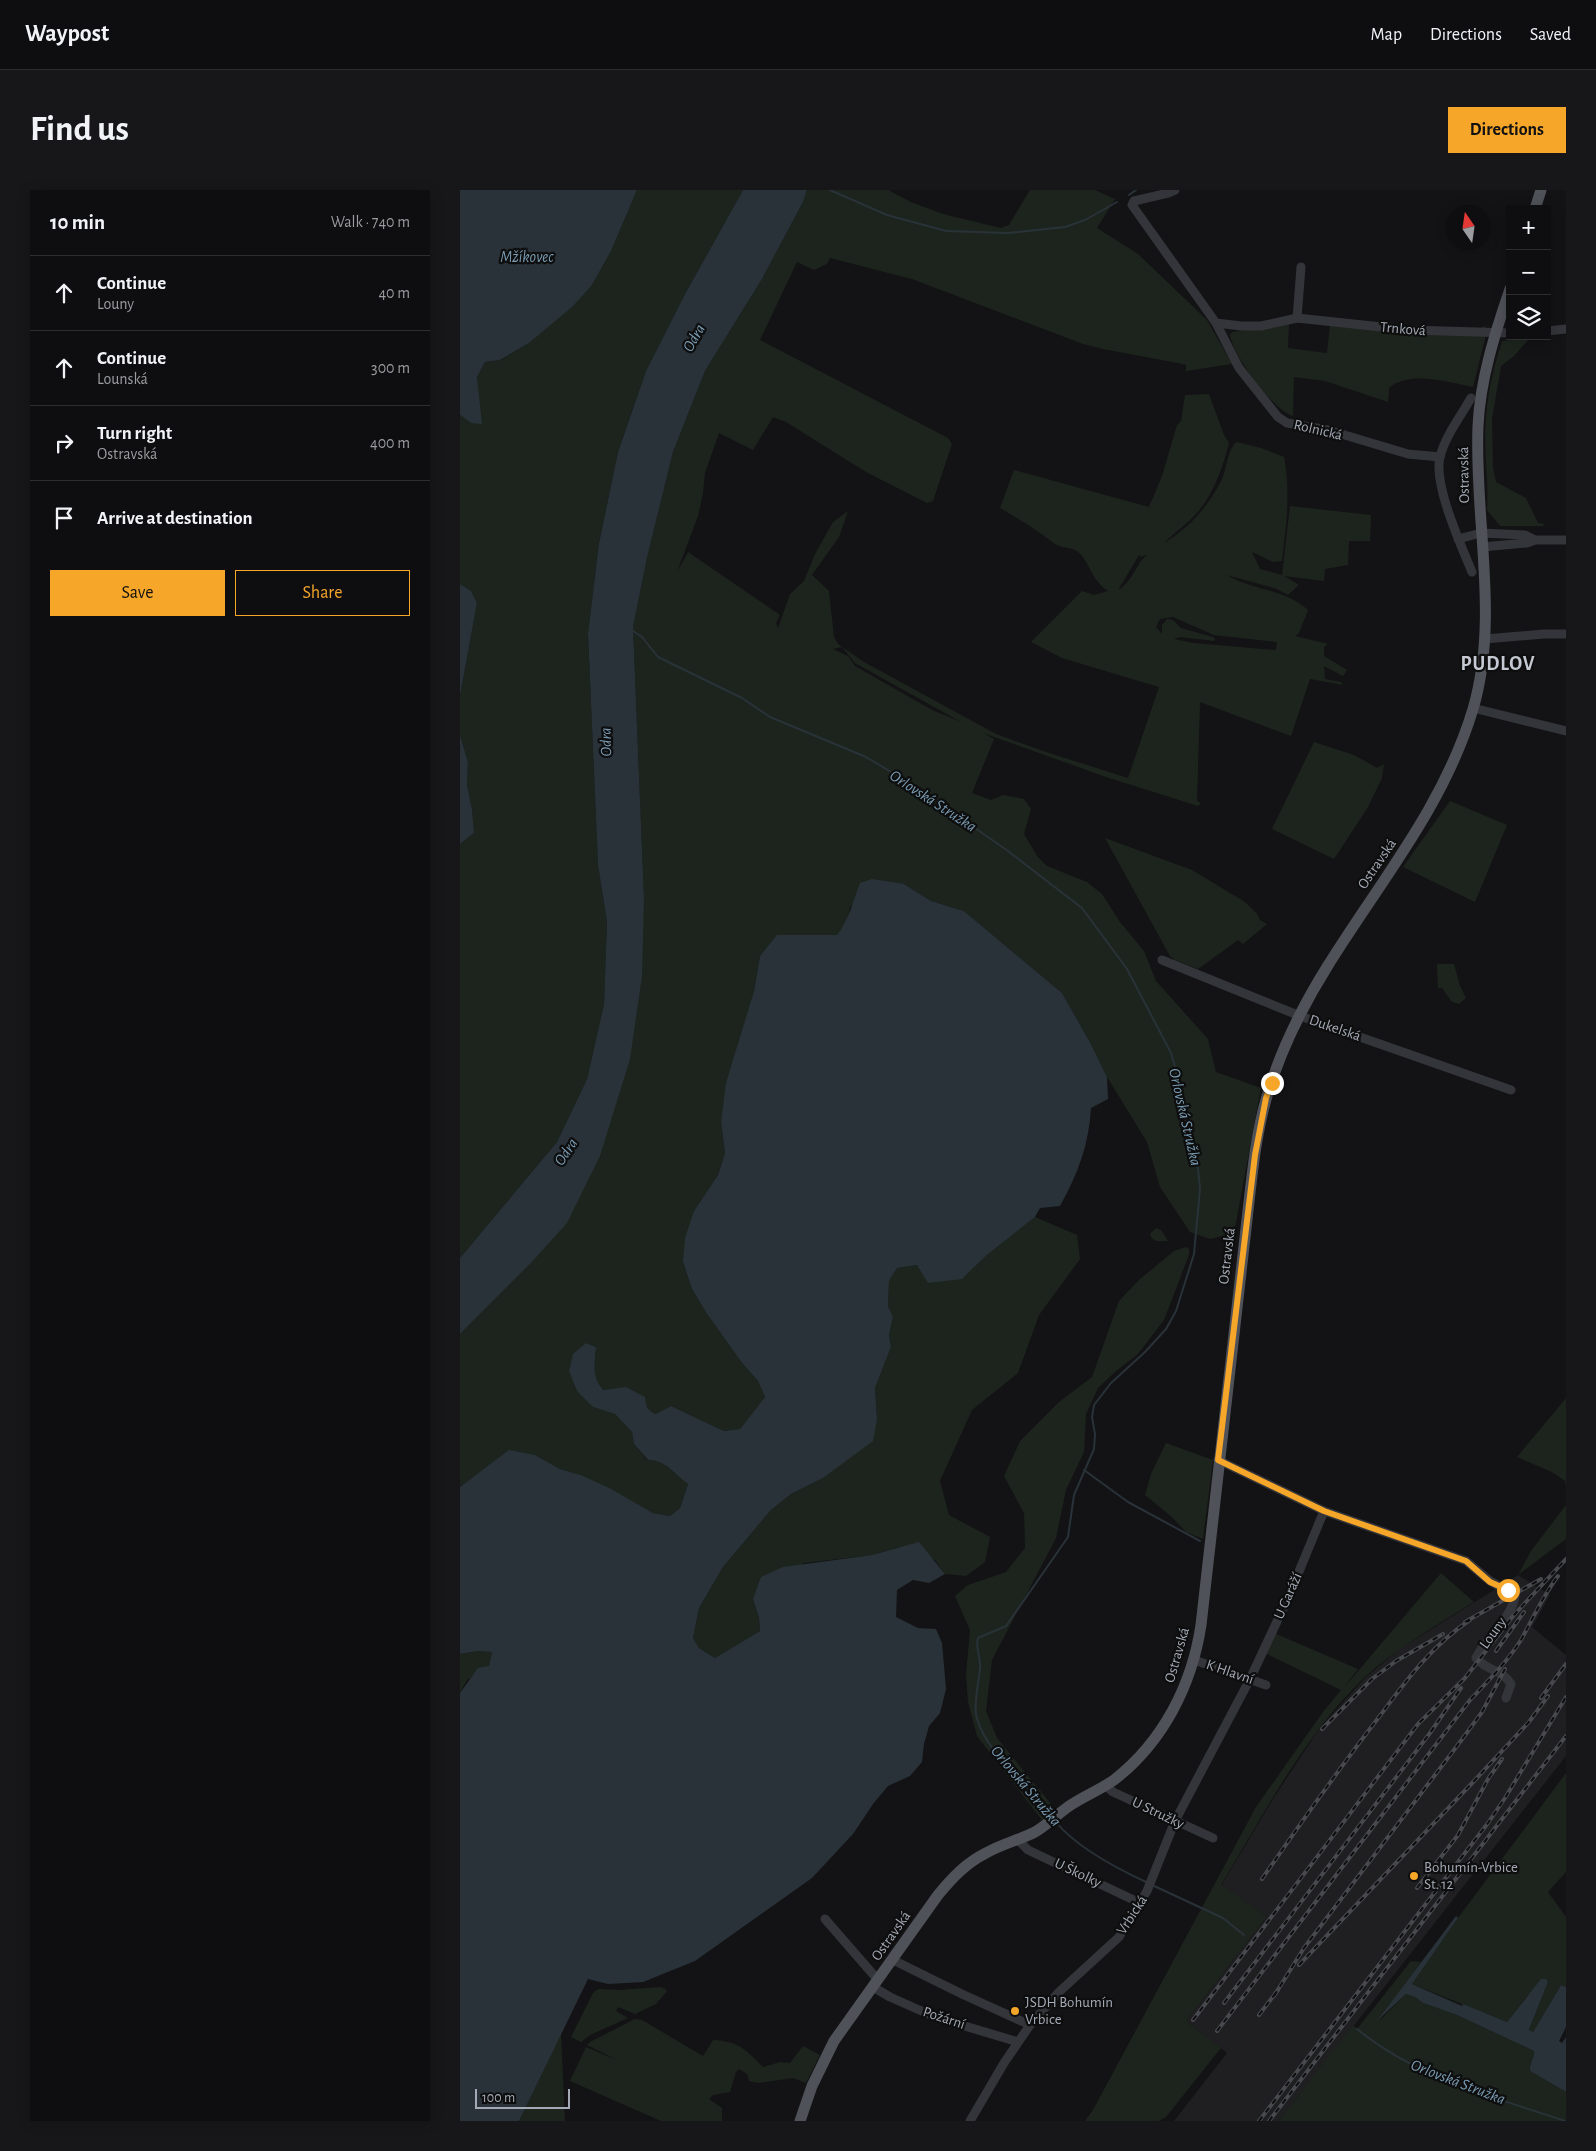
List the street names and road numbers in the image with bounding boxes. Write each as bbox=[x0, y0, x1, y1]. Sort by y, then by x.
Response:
street label: Trnková bbox=[1380, 320, 1427, 338]
street label: Rolnická bbox=[1292, 417, 1344, 443]
street label: Ostravská bbox=[1456, 446, 1472, 503]
street label: Ostravská bbox=[1355, 836, 1399, 892]
street label: Dukelská bbox=[1307, 1012, 1363, 1044]
street label: Ostravská bbox=[1216, 1227, 1238, 1285]
street label: U Garáží bbox=[1271, 1570, 1305, 1621]
street label: Louny bbox=[1477, 1614, 1510, 1651]
street label: Ostravská bbox=[1162, 1626, 1192, 1684]
street label: K Hlavní bbox=[1204, 1657, 1256, 1687]
street label: U Stružky bbox=[1130, 1794, 1187, 1832]
street label: U Školky bbox=[1052, 1855, 1105, 1891]
street label: Vrbická bbox=[1114, 1893, 1150, 1937]
street label: Ostravská bbox=[869, 1908, 913, 1964]
street label: Požární bbox=[921, 2004, 967, 2032]

